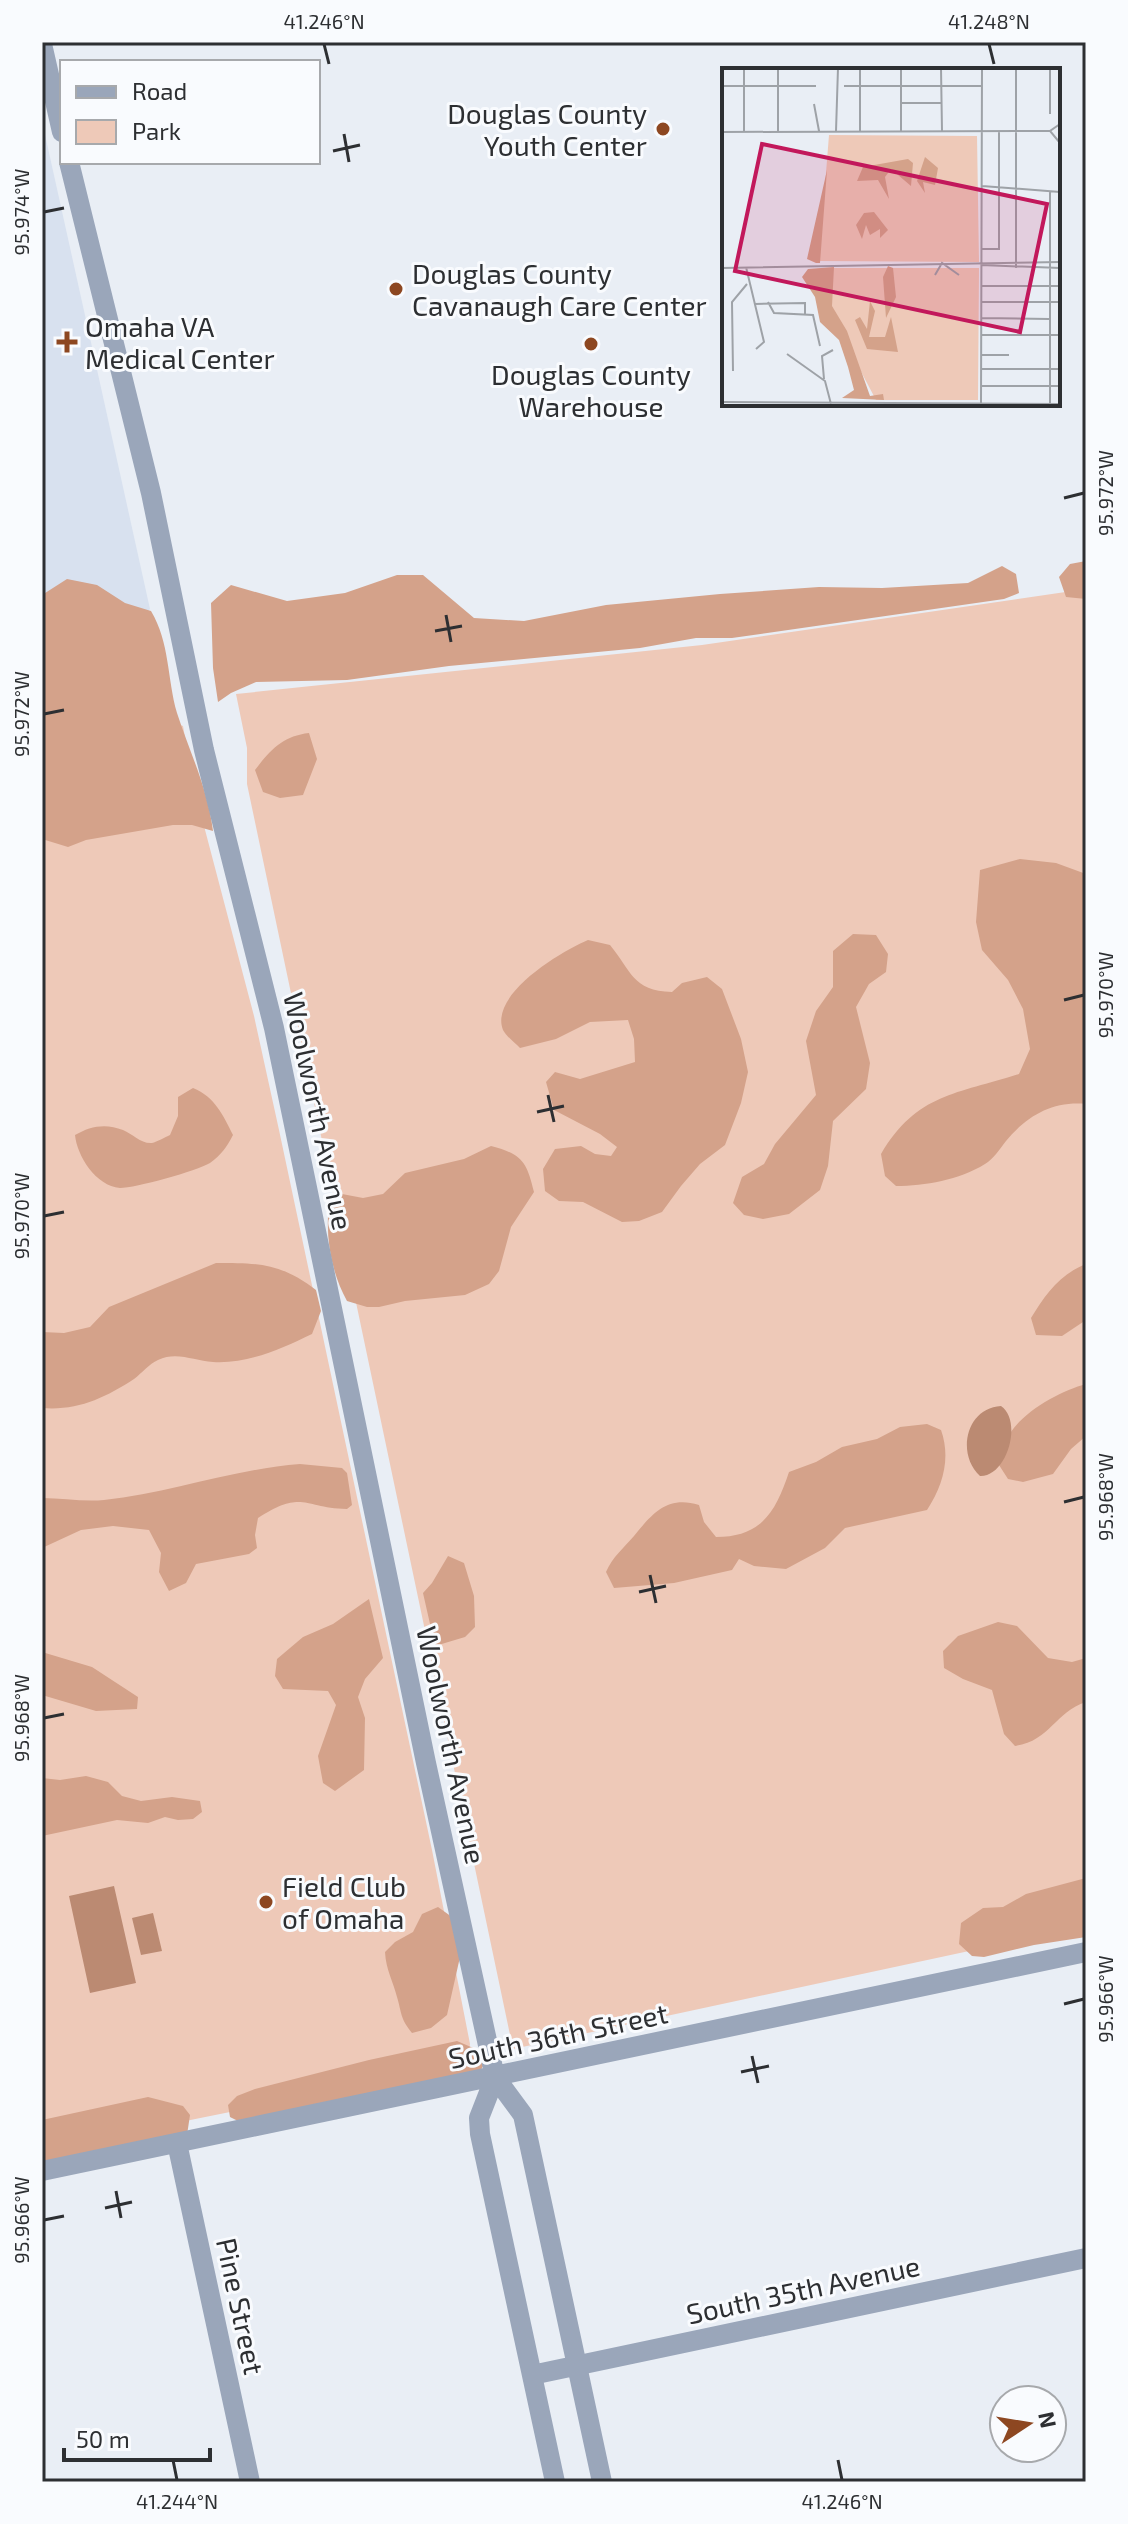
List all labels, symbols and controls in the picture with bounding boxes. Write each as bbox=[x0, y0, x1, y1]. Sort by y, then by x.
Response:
text: 41.246°N bbox=[283, 9, 365, 33]
text: 41.248°N bbox=[948, 9, 1030, 33]
legend bbox=[60, 60, 320, 164]
inset map bbox=[722, 68, 1060, 406]
text: Road bbox=[132, 76, 187, 105]
place label: Douglas County Youth Center bbox=[447, 96, 647, 162]
text: Park bbox=[132, 116, 181, 145]
marker: Douglas County Youth Center bbox=[654, 120, 672, 138]
text: 95.974°W bbox=[9, 168, 33, 255]
place label: Douglas County Cavanaugh Care Center bbox=[412, 256, 707, 322]
marker: Douglas County Cavanaugh Care Center bbox=[387, 280, 405, 298]
place label: Omaha VA Medical Center bbox=[85, 309, 275, 375]
marker: Omaha VA Medical Center bbox=[56, 331, 78, 353]
marker: Douglas County Warehouse bbox=[582, 335, 600, 353]
place label: Douglas County Warehouse bbox=[491, 357, 691, 423]
text: 95.972°W bbox=[1093, 450, 1117, 536]
text: 95.972°W bbox=[9, 671, 33, 757]
text: 95.970°W bbox=[1093, 952, 1117, 1038]
street label: Woolworth Avenue bbox=[277, 989, 361, 1233]
text: 95.970°W bbox=[9, 1173, 33, 1259]
text: 95.968°W bbox=[1093, 1453, 1117, 1541]
street label: Woolworth Avenue bbox=[410, 1623, 494, 1867]
text: 95.968°W bbox=[9, 1674, 33, 1762]
place label: Field Club of Omaha bbox=[282, 1869, 406, 1935]
marker: Field Club of Omaha bbox=[257, 1893, 275, 1911]
text: 95.966°W bbox=[1093, 1955, 1117, 2043]
street label: South 36th Street bbox=[445, 1995, 671, 2075]
text: 95.966°W bbox=[9, 2176, 33, 2264]
street label: Pine Street bbox=[210, 2235, 272, 2377]
street label: South 35th Avenue bbox=[683, 2248, 923, 2330]
north arrow bbox=[988, 2384, 1068, 2464]
text: N bbox=[1034, 2409, 1063, 2430]
scale bar bbox=[64, 2412, 210, 2462]
text: 50 m bbox=[76, 2424, 130, 2453]
text: 41.244°N bbox=[136, 2489, 218, 2513]
text: 41.246°N bbox=[801, 2489, 883, 2513]

